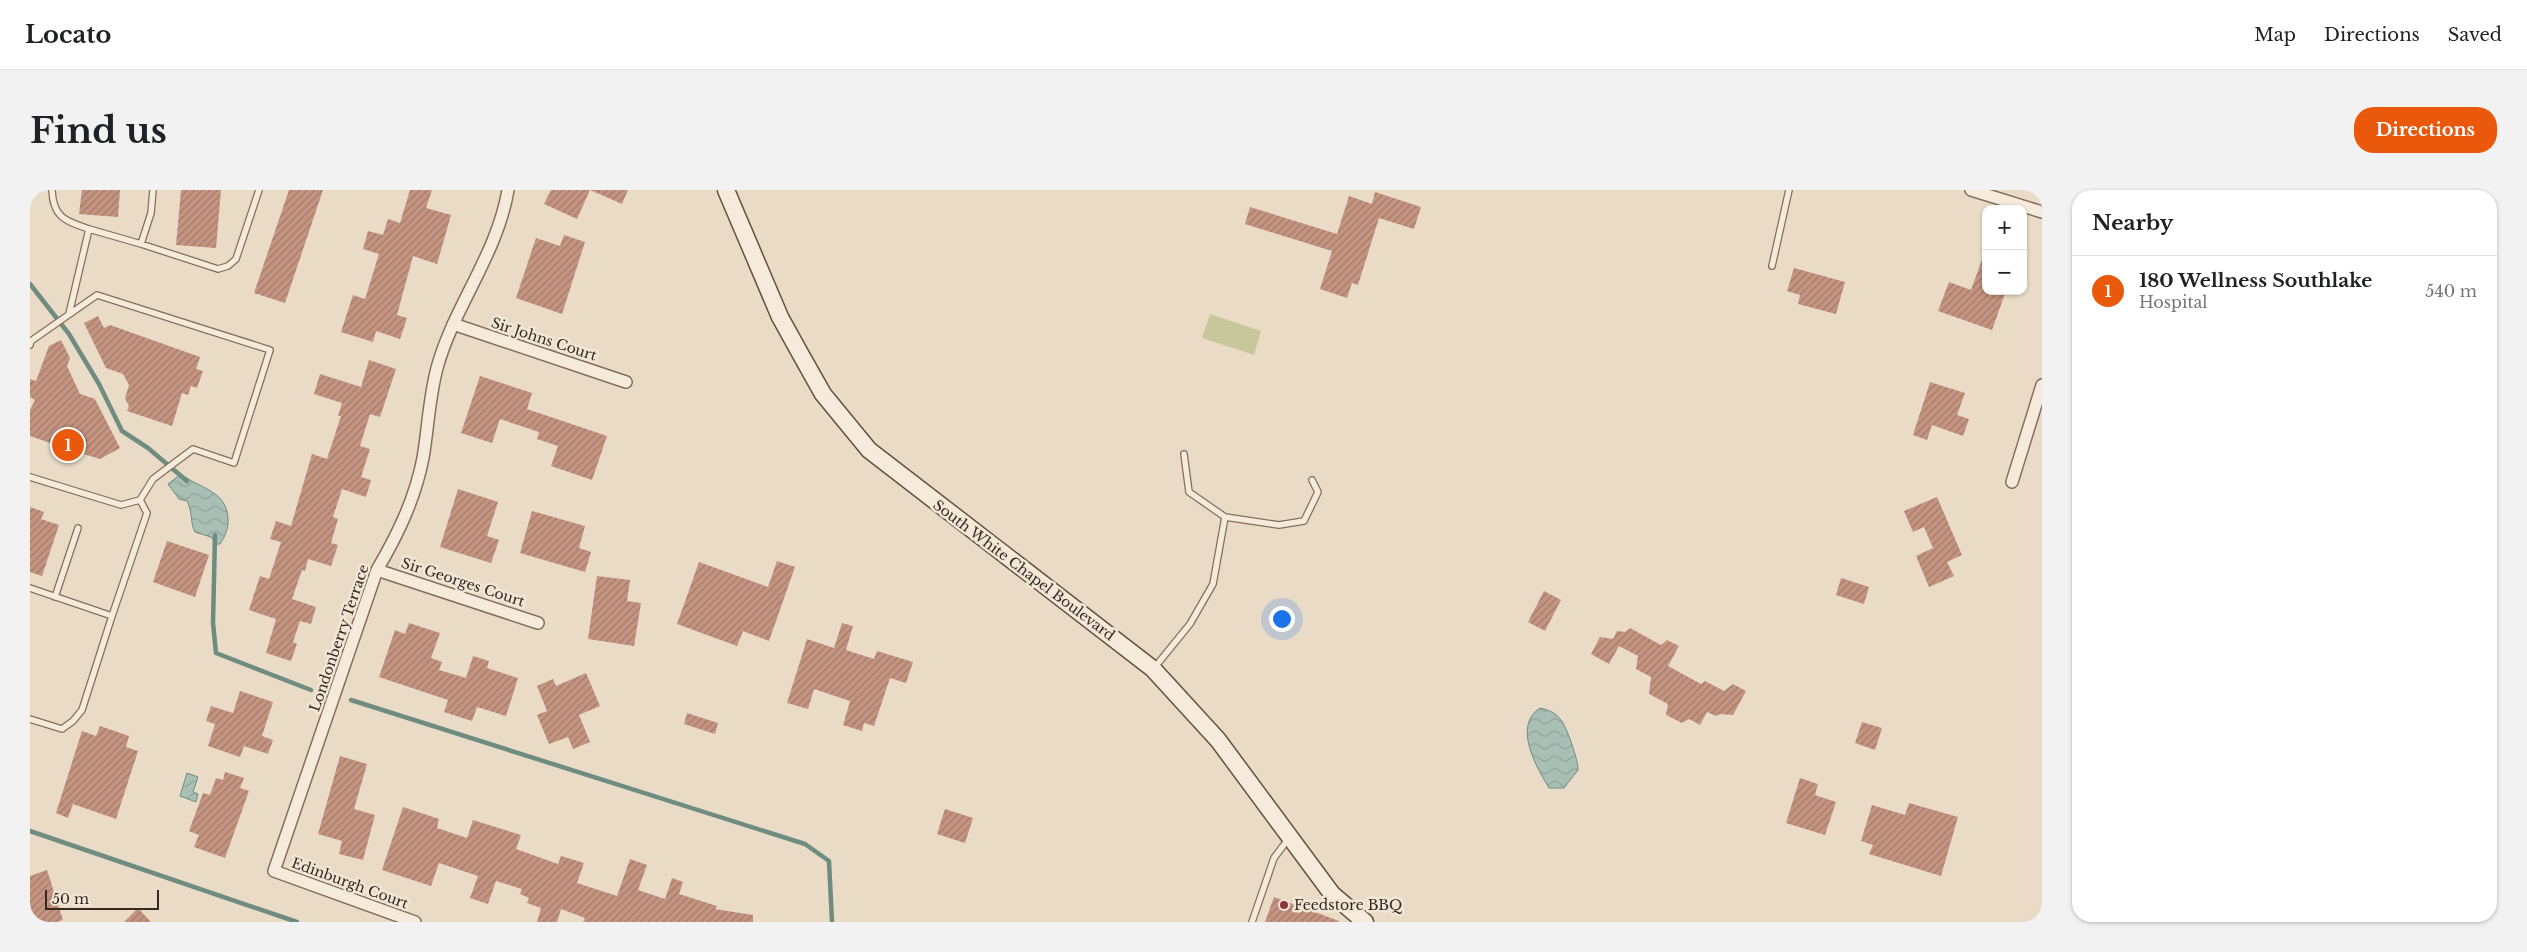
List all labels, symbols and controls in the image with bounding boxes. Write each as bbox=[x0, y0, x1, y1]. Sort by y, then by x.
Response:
text: Locato bbox=[25, 20, 111, 49]
text: Map bbox=[2254, 24, 2296, 46]
text: Directions bbox=[2324, 24, 2420, 46]
text: Saved bbox=[2448, 24, 2502, 46]
button: Directions bbox=[2354, 107, 2497, 153]
text: Find us bbox=[30, 109, 167, 152]
map controls bbox=[1982, 205, 2027, 295]
button: + bbox=[1982, 205, 2027, 250]
text: Nearby bbox=[2092, 210, 2173, 236]
button: − bbox=[1982, 250, 2027, 295]
text: 180 Wellness Southlake bbox=[2139, 269, 2372, 292]
text: 1 bbox=[2105, 281, 2111, 301]
text: 540 m bbox=[2425, 281, 2477, 301]
text: Hospital bbox=[2139, 292, 2208, 312]
street label: Sir Johns Court bbox=[489, 313, 600, 365]
pin: 1 bbox=[52, 426, 84, 464]
street label: South White Chapel Boulevard bbox=[930, 496, 1119, 645]
street label: Sir Georges Court bbox=[399, 554, 528, 611]
street label: Londonberry Terrace bbox=[305, 562, 373, 714]
your location bbox=[1269, 606, 1295, 632]
street label: Edinburgh Court bbox=[289, 854, 412, 913]
scale bar bbox=[45, 887, 159, 910]
text: 50 m bbox=[52, 890, 89, 908]
place label: Feedstore BBQ bbox=[1294, 896, 1403, 914]
marker: Feedstore BBQ bbox=[1278, 899, 1290, 911]

